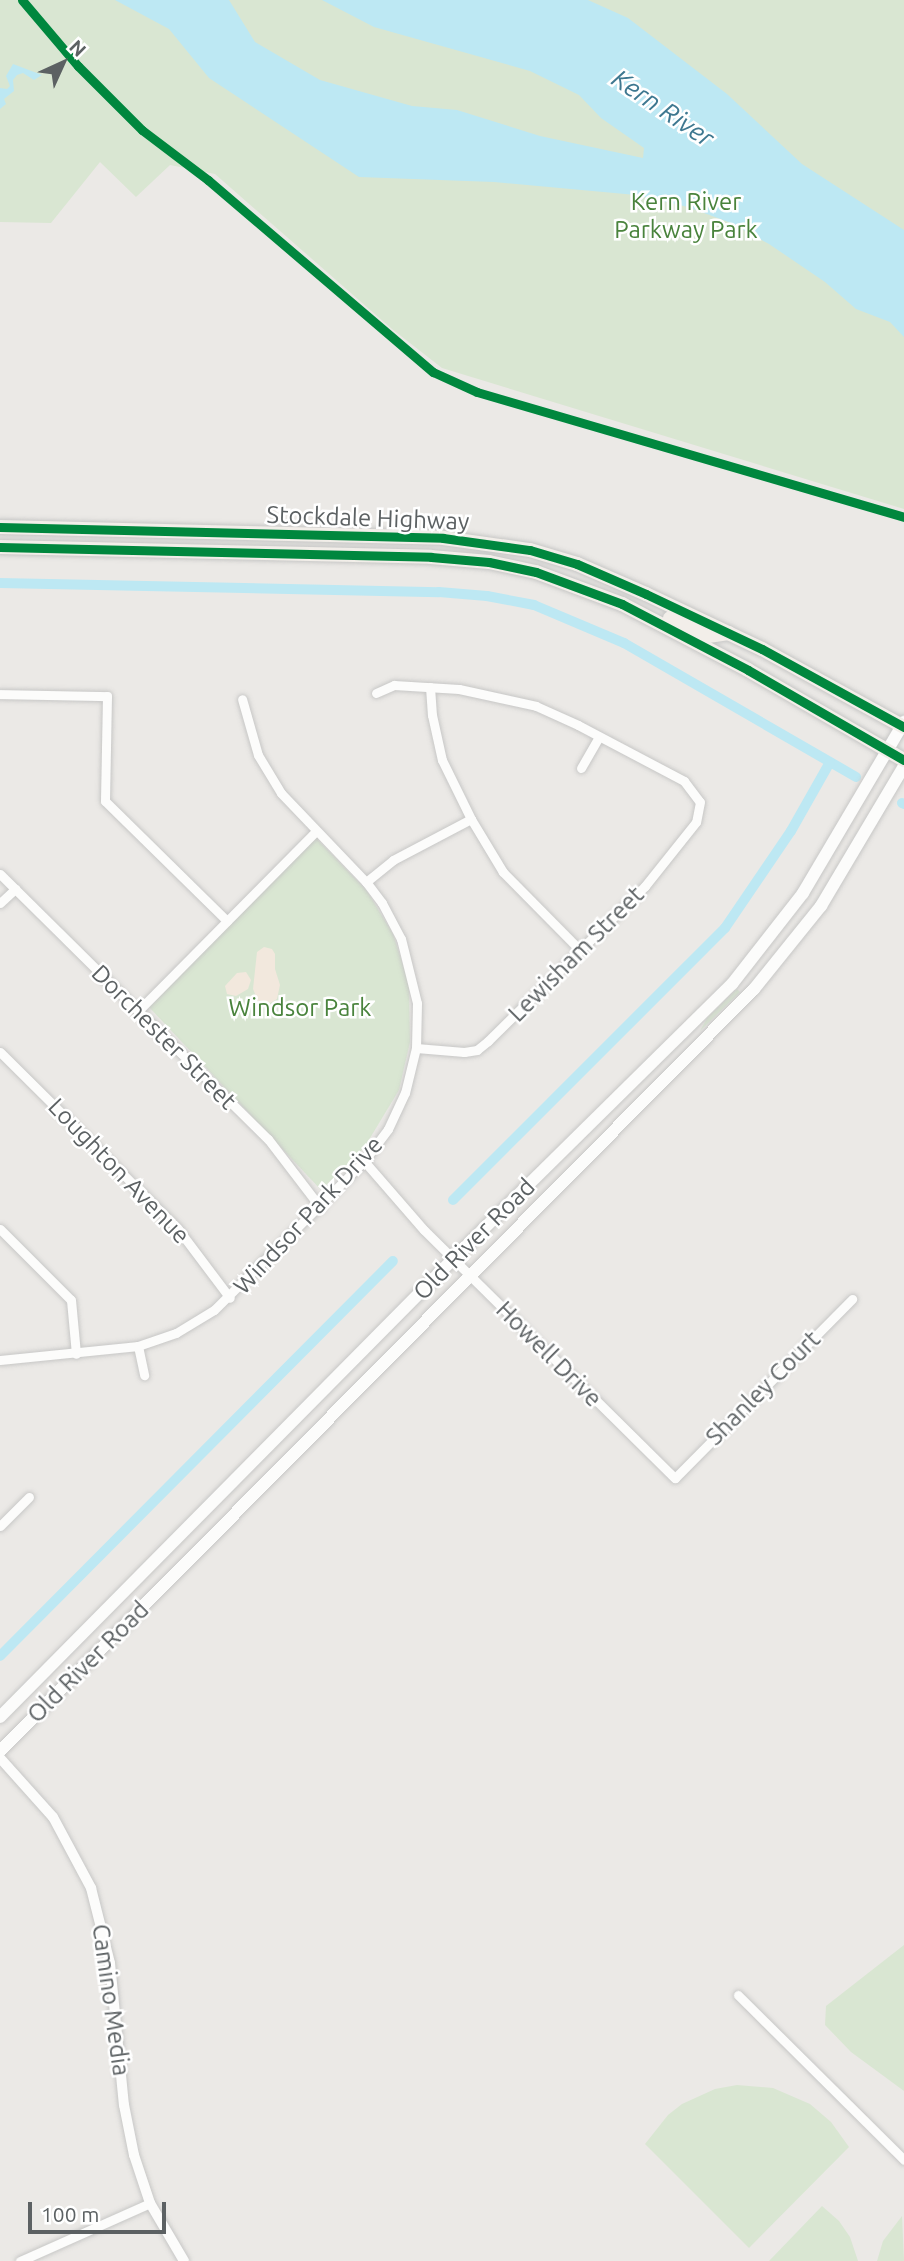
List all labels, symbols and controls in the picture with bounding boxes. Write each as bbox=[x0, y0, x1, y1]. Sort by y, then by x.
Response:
north arrow bbox=[28, 28, 98, 98]
text: N bbox=[65, 35, 91, 61]
water label: Kern River bbox=[606, 63, 720, 153]
park label: Kern River Parkway Park bbox=[614, 188, 758, 244]
street label: Stockdale Highway bbox=[266, 500, 470, 536]
street label: Lewisham Street bbox=[502, 880, 650, 1028]
street label: Dorchester Street bbox=[86, 959, 242, 1115]
park label: Windsor Park bbox=[229, 994, 371, 1022]
street label: Loughton Avenue bbox=[42, 1092, 196, 1250]
street label: Windsor Park Drive bbox=[227, 1130, 389, 1300]
street label: Old River Road bbox=[407, 1172, 541, 1306]
street label: Howell Drive bbox=[490, 1295, 608, 1413]
street label: Shanley Court bbox=[700, 1325, 826, 1451]
street label: Old River Road bbox=[21, 1595, 155, 1729]
street label: Camino Media bbox=[86, 1922, 136, 2078]
scale bar bbox=[32, 2188, 170, 2232]
text: 100 m bbox=[41, 2202, 99, 2226]

